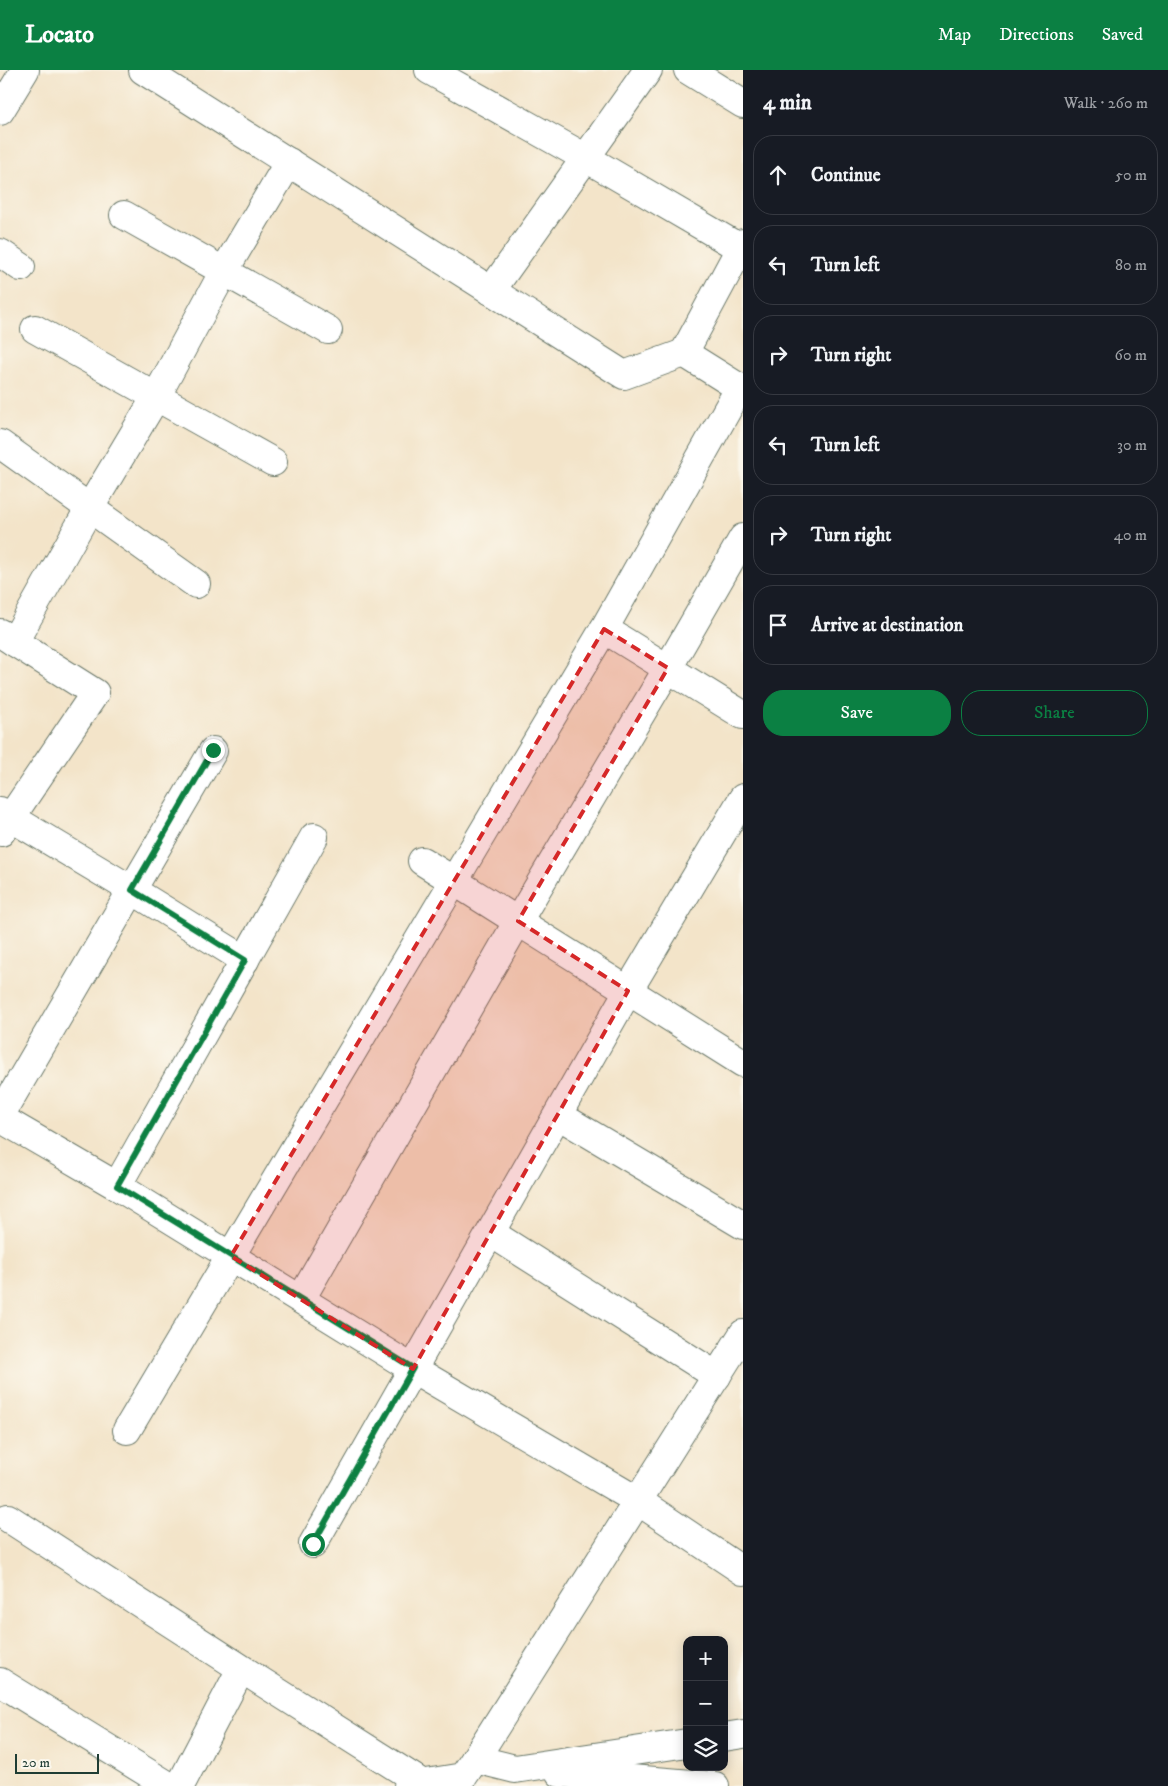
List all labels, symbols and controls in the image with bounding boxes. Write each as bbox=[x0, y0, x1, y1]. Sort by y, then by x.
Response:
text: Locato bbox=[25, 20, 94, 50]
text: Map bbox=[938, 24, 971, 46]
text: Directions bbox=[999, 24, 1074, 46]
text: Saved bbox=[1102, 24, 1143, 46]
text: 4 min bbox=[763, 90, 812, 116]
text: Walk · 260 m bbox=[1064, 93, 1148, 113]
icon: ahead bbox=[764, 161, 792, 189]
text: Continue bbox=[811, 164, 881, 187]
text: 50 m bbox=[1115, 165, 1147, 185]
icon: left bbox=[764, 251, 792, 279]
text: Turn left bbox=[811, 254, 880, 277]
text: 80 m bbox=[1115, 255, 1147, 275]
icon: right bbox=[764, 341, 792, 369]
text: Turn right bbox=[811, 344, 891, 367]
text: 60 m bbox=[1115, 345, 1147, 365]
icon: left bbox=[764, 431, 792, 459]
text: Turn left bbox=[811, 434, 880, 457]
text: 30 m bbox=[1117, 435, 1147, 455]
icon: right bbox=[764, 521, 792, 549]
text: Turn right bbox=[811, 524, 891, 547]
text: 40 m bbox=[1114, 525, 1147, 545]
icon: arrive bbox=[764, 611, 792, 639]
text: Arrive at destination bbox=[811, 614, 963, 637]
button: Save bbox=[763, 690, 951, 736]
button: Share bbox=[961, 690, 1148, 736]
route end bbox=[202, 739, 225, 762]
route start bbox=[302, 1533, 325, 1556]
map controls bbox=[683, 1636, 728, 1771]
button: + bbox=[683, 1636, 728, 1681]
button: − bbox=[683, 1681, 728, 1726]
button: layers bbox=[683, 1726, 728, 1771]
scale bar bbox=[15, 1751, 99, 1774]
text: 20 m bbox=[22, 1754, 50, 1772]

